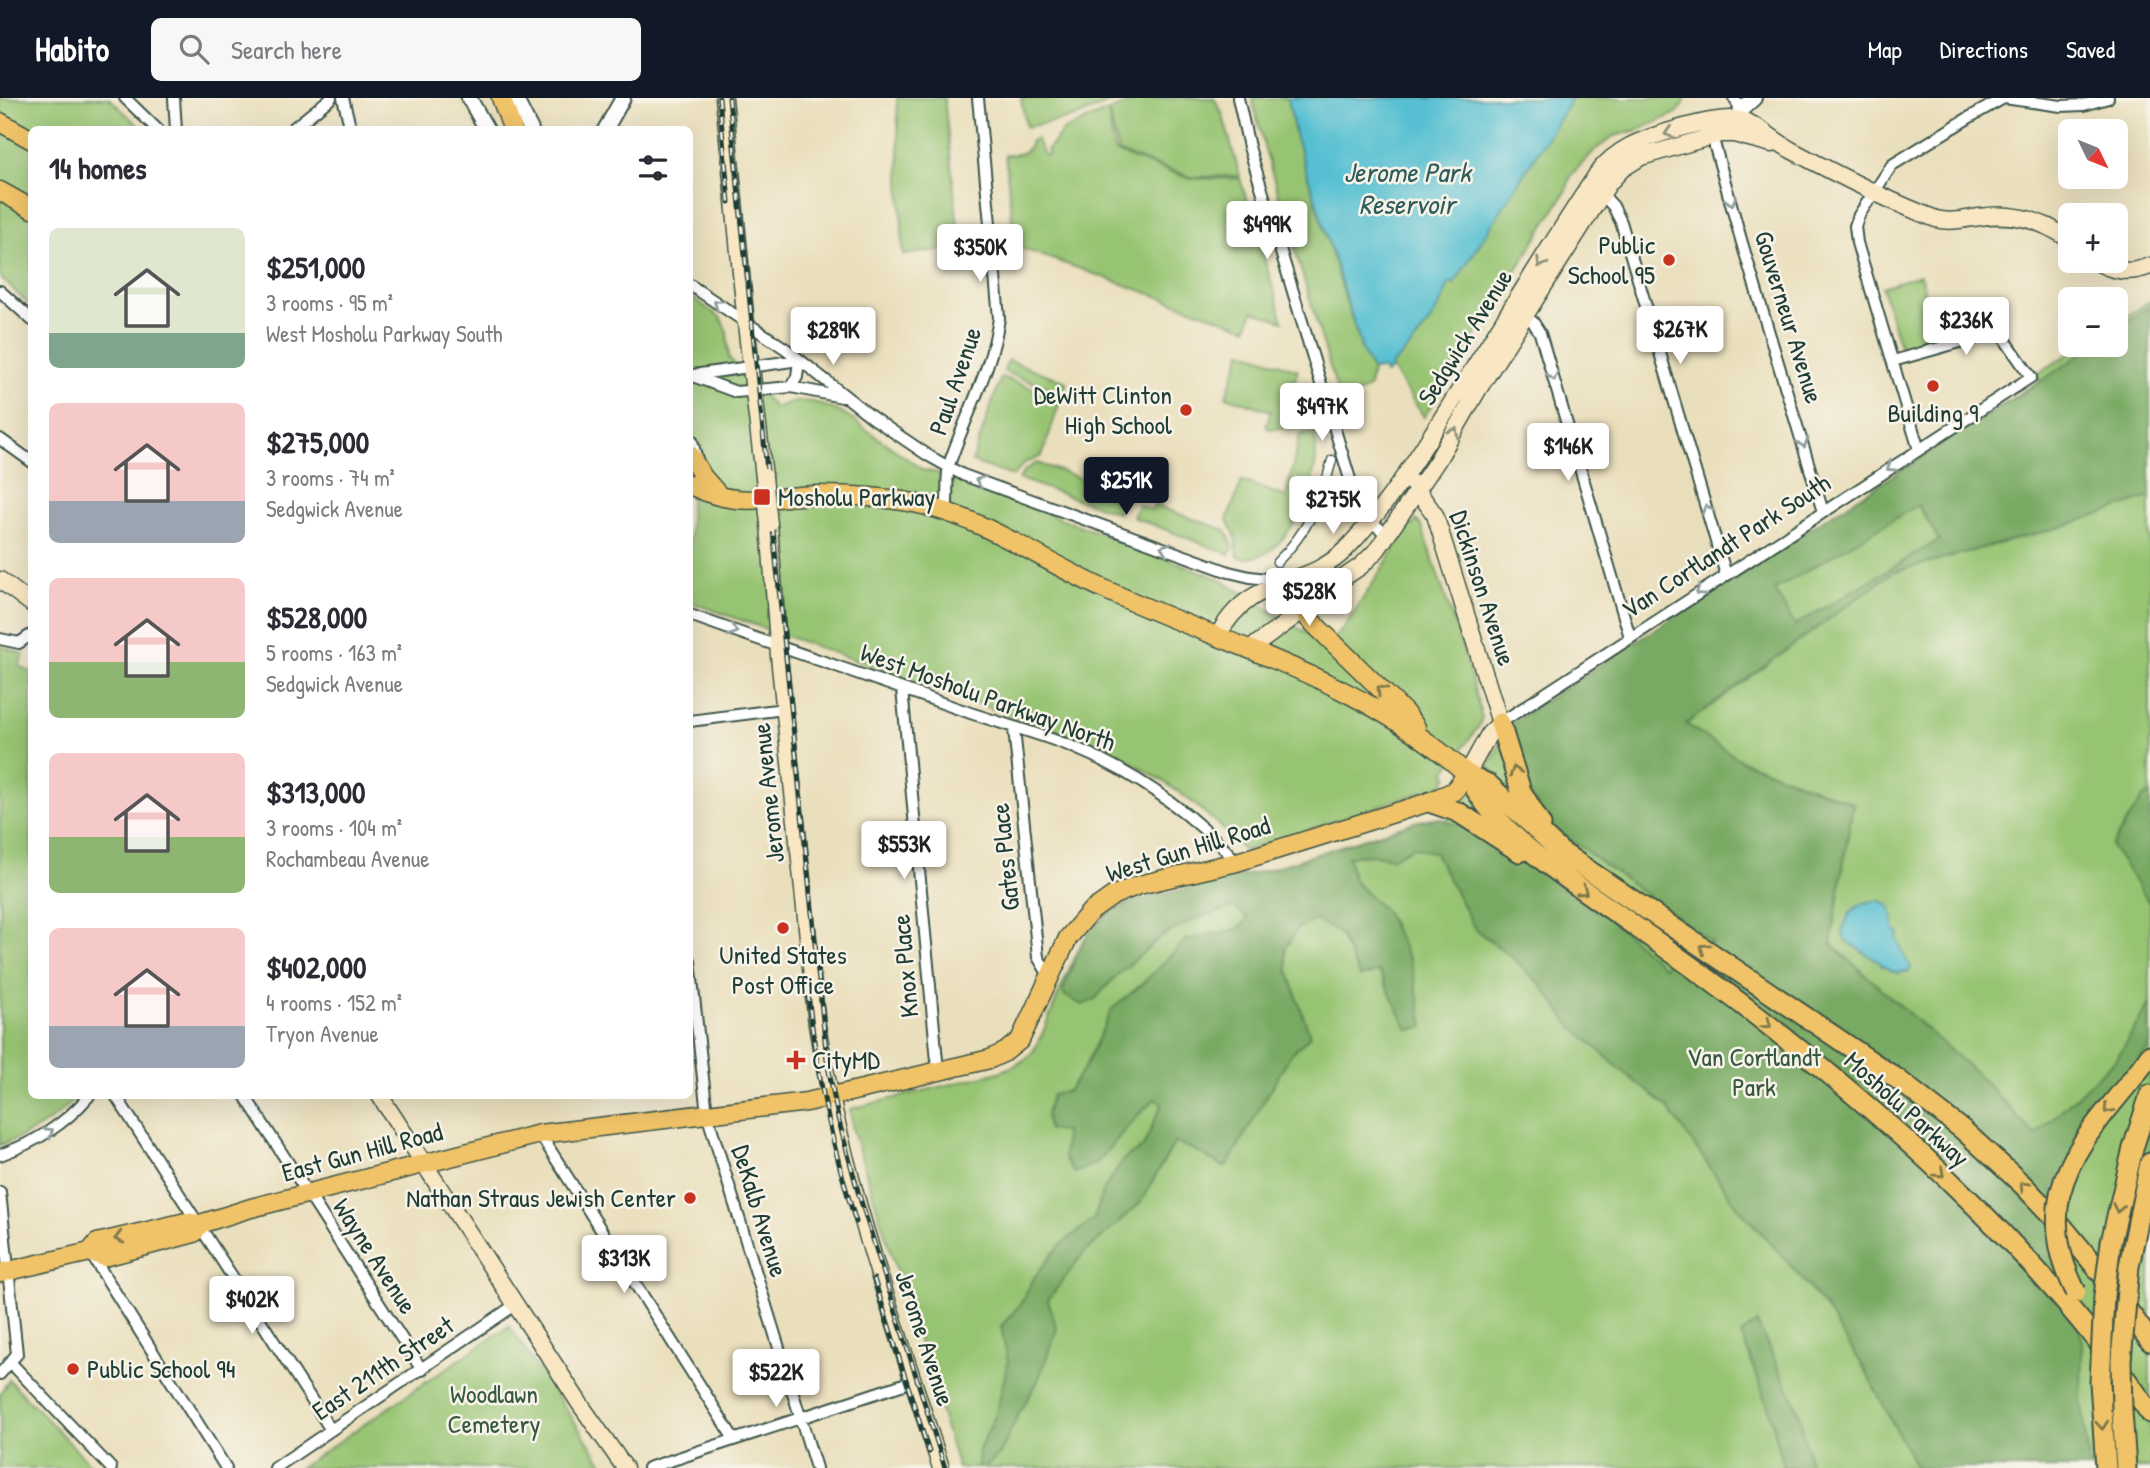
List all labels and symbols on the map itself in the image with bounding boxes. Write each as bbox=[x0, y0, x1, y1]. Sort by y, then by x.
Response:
north arrow bbox=[2058, 119, 2128, 189]
one-way arrow bbox=[1663, 125, 1675, 140]
water label: Jerome Park Reservoir bbox=[1343, 153, 1473, 223]
one-way arrow bbox=[1722, 195, 1737, 207]
pin: $499K bbox=[1218, 202, 1316, 261]
pin: $350K bbox=[931, 225, 1029, 284]
street label: Gouverneur Avenue bbox=[1747, 226, 1832, 407]
place label: Public School 95 bbox=[1568, 227, 1655, 292]
marker: Public School 95 bbox=[1661, 252, 1677, 268]
one-way arrow bbox=[1537, 255, 1550, 268]
street label: Sedgwick Avenue bbox=[1409, 262, 1520, 412]
pin: $236K bbox=[1917, 298, 2015, 357]
one-way arrow bbox=[713, 300, 726, 312]
pin: $267K bbox=[1631, 306, 1729, 366]
pin: $289K bbox=[784, 308, 882, 367]
street label: Paul Avenue bbox=[920, 322, 989, 439]
one-way arrow bbox=[1544, 370, 1559, 382]
place label: DeWitt Clinton High School bbox=[1034, 377, 1172, 442]
marker: Building 9 bbox=[1925, 378, 1941, 394]
pin: $497K bbox=[1273, 384, 1371, 443]
place label: Building 9 bbox=[1887, 395, 1979, 430]
marker: DeWitt Clinton High School bbox=[1178, 402, 1194, 418]
pin: $146K bbox=[1519, 424, 1617, 483]
one-way arrow bbox=[1446, 427, 1459, 439]
one-way arrow bbox=[1795, 436, 1809, 448]
pin: $251K bbox=[1077, 458, 1175, 517]
one-way arrow bbox=[1886, 459, 1899, 472]
street label: Van Cortlandt Park South bbox=[1615, 465, 1837, 626]
one-way arrow bbox=[974, 475, 986, 489]
pin: $275K bbox=[1284, 476, 1382, 536]
place label: Mosholu Parkway bbox=[778, 479, 935, 514]
marker: Mosholu Parkway bbox=[752, 487, 772, 507]
one-way arrow bbox=[1700, 503, 1715, 515]
street label: Dickinson Avenue bbox=[1442, 506, 1525, 670]
one-way arrow bbox=[1160, 542, 1172, 556]
pin: $528K bbox=[1260, 568, 1358, 628]
one-way arrow bbox=[1695, 583, 1708, 596]
one-way arrow bbox=[727, 622, 739, 636]
street label: West Mosholu Parkway North bbox=[856, 634, 1121, 759]
one-way arrow bbox=[1377, 685, 1390, 698]
street label: Jerome Avenue bbox=[743, 721, 792, 865]
one-way arrow bbox=[1509, 765, 1523, 778]
street label: Gates Place bbox=[981, 802, 1028, 913]
street label: West Gun Hill Road bbox=[1102, 807, 1274, 890]
pin: $553K bbox=[855, 822, 953, 881]
one-way arrow bbox=[1575, 882, 1588, 895]
street label: Knox Place bbox=[883, 913, 926, 1019]
marker: United States Post Office bbox=[775, 920, 791, 936]
place label: United States Post Office bbox=[719, 937, 847, 1002]
one-way arrow bbox=[1699, 944, 1712, 956]
one-way arrow bbox=[1760, 1016, 1772, 1029]
park label: Van Cortlandt Park bbox=[1687, 1039, 1822, 1104]
place label: CityMD bbox=[812, 1042, 880, 1077]
street label: Mosholu Parkway bbox=[1837, 1043, 1978, 1174]
marker: CityMD bbox=[786, 1050, 806, 1070]
one-way arrow bbox=[2104, 1101, 2116, 1114]
street label: East Gun Hill Road bbox=[278, 1113, 446, 1190]
one-way arrow bbox=[41, 1128, 54, 1140]
street label: DeKalb Avenue bbox=[724, 1141, 797, 1281]
one-way arrow bbox=[1931, 1164, 1944, 1177]
place label: Nathan Straus Jewish Center bbox=[406, 1180, 676, 1215]
one-way arrow bbox=[2019, 1181, 2032, 1194]
marker: Nathan Straus Jewish Center bbox=[682, 1190, 698, 1206]
street label: Wayne Avenue bbox=[325, 1191, 426, 1320]
one-way arrow bbox=[2112, 1202, 2127, 1214]
one-way arrow bbox=[114, 1230, 126, 1244]
pin: $313K bbox=[575, 1236, 673, 1295]
street label: Jerome Avenue bbox=[887, 1266, 964, 1410]
pin: $402K bbox=[203, 1276, 301, 1336]
street label: East 211th Street bbox=[305, 1307, 461, 1428]
pin: $522K bbox=[727, 1350, 825, 1409]
place label: Public School 94 bbox=[87, 1351, 236, 1386]
marker: Public School 94 bbox=[65, 1361, 81, 1377]
park label: Woodlawn Cemetery bbox=[448, 1376, 540, 1441]
one-way arrow bbox=[2094, 1420, 2109, 1431]

